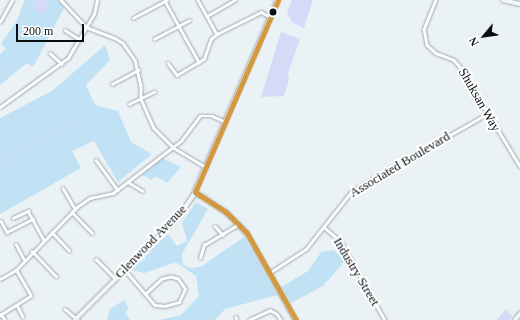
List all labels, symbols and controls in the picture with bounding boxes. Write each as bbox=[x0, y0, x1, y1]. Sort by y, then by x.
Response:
unlabelled marker bbox=[268, 7, 278, 17]
scale bar bbox=[18, 16, 86, 42]
north arrow bbox=[464, 16, 504, 56]
text: 200 m bbox=[23, 24, 53, 38]
text: N bbox=[466, 35, 481, 48]
street label: Shuksan Way bbox=[455, 65, 503, 135]
street label: Associated Boulevard bbox=[347, 129, 453, 201]
street label: Glenwood Avenue bbox=[112, 202, 190, 282]
street label: Industry Street bbox=[330, 235, 382, 309]

